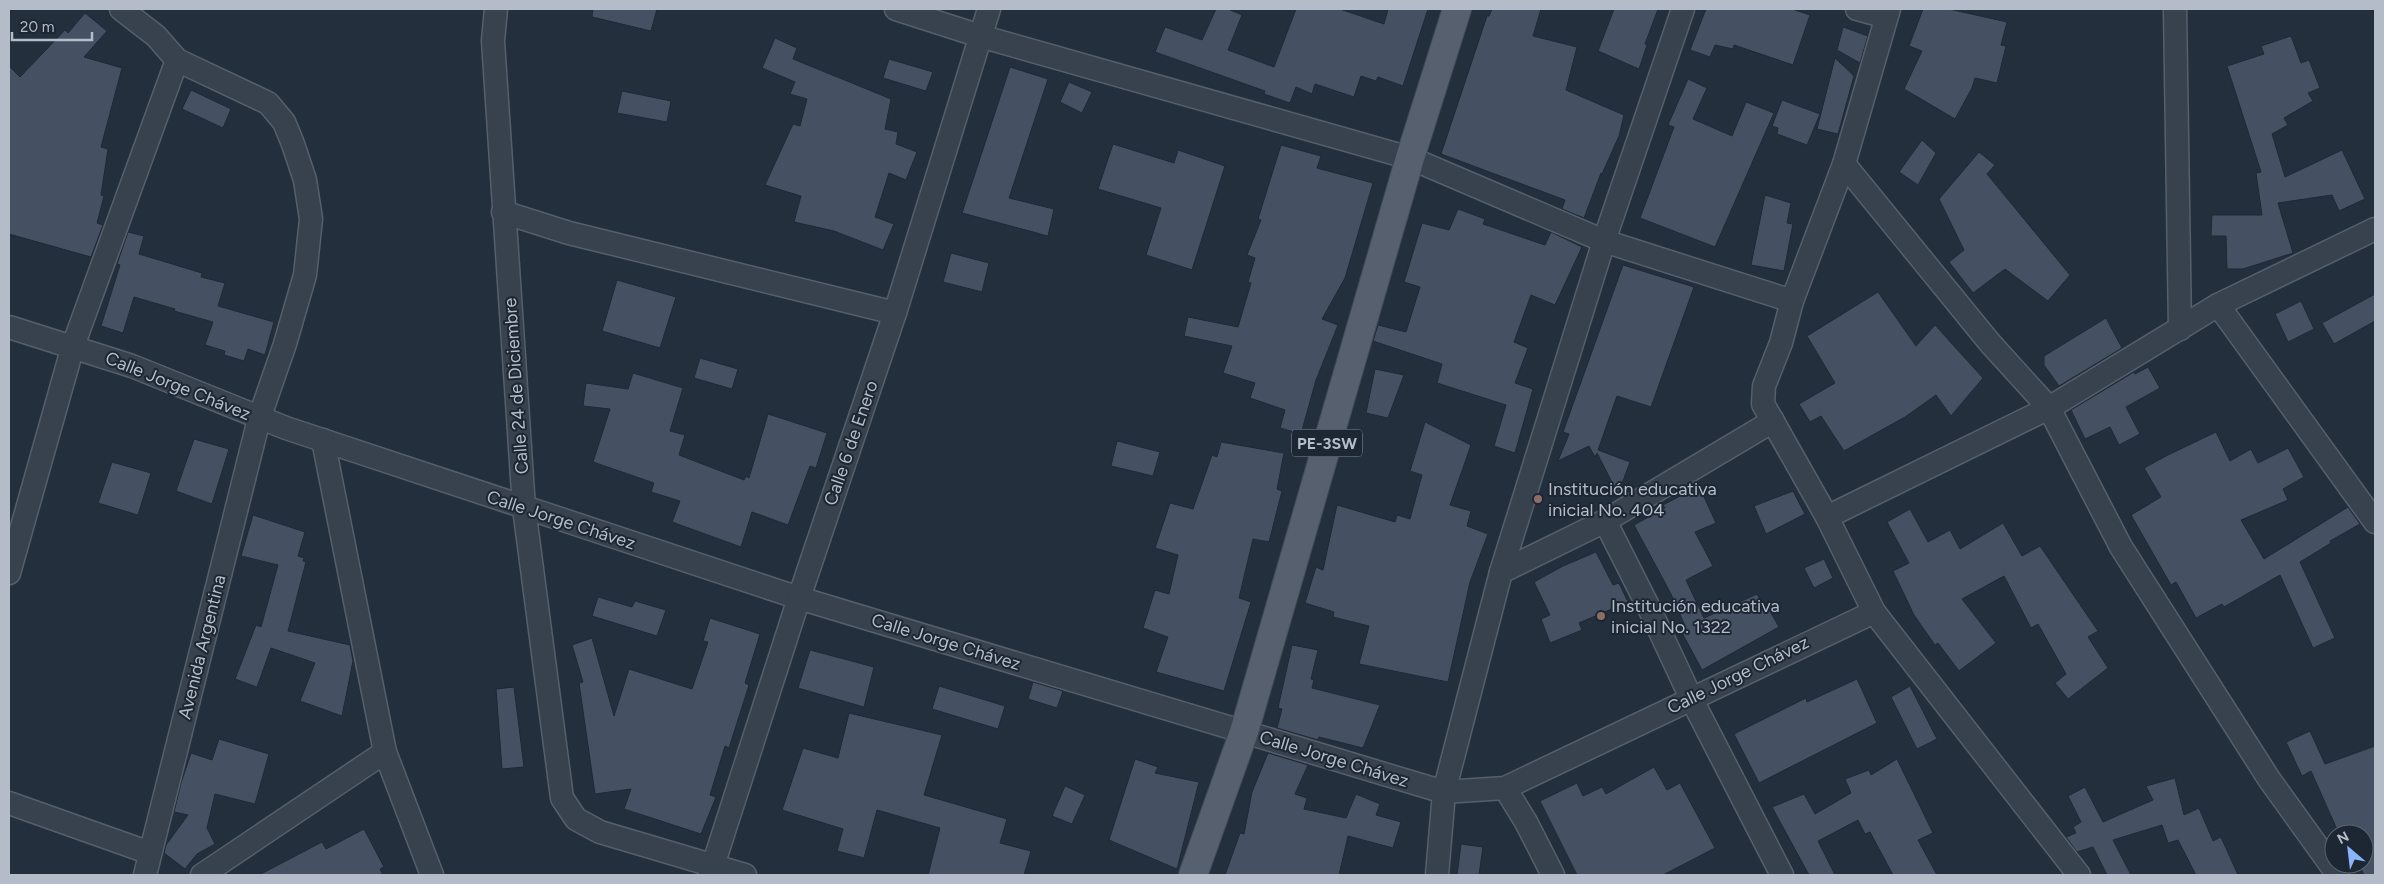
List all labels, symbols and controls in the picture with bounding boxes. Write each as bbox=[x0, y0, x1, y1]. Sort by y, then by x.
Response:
scale bar bbox=[12, 10, 92, 42]
text: 20 m bbox=[20, 18, 54, 36]
street label: Calle 24 de Diciembre bbox=[499, 297, 533, 475]
street label: Calle Jorge Chávez bbox=[102, 347, 254, 425]
street label: Calle 6 de Enero bbox=[819, 378, 883, 508]
road number: PE-3SW bbox=[1292, 429, 1362, 456]
place label: Institución educativa inicial No. 404 bbox=[1548, 478, 1717, 521]
street label: Calle Jorge Chávez bbox=[484, 486, 638, 554]
marker: Institución educativa inicial No. 404 bbox=[1532, 493, 1544, 505]
street label: Avenida Argentina bbox=[173, 572, 231, 722]
place label: Institución educativa inicial No. 1322 bbox=[1611, 595, 1780, 638]
street label: Calle Jorge Chávez bbox=[869, 609, 1023, 675]
marker: Institución educativa inicial No. 1322 bbox=[1595, 610, 1607, 622]
street label: Calle Jorge Chávez bbox=[1664, 631, 1813, 719]
street label: Calle Jorge Chávez bbox=[1257, 726, 1411, 792]
north arrow bbox=[2324, 824, 2374, 874]
text: N bbox=[2334, 828, 2352, 848]

